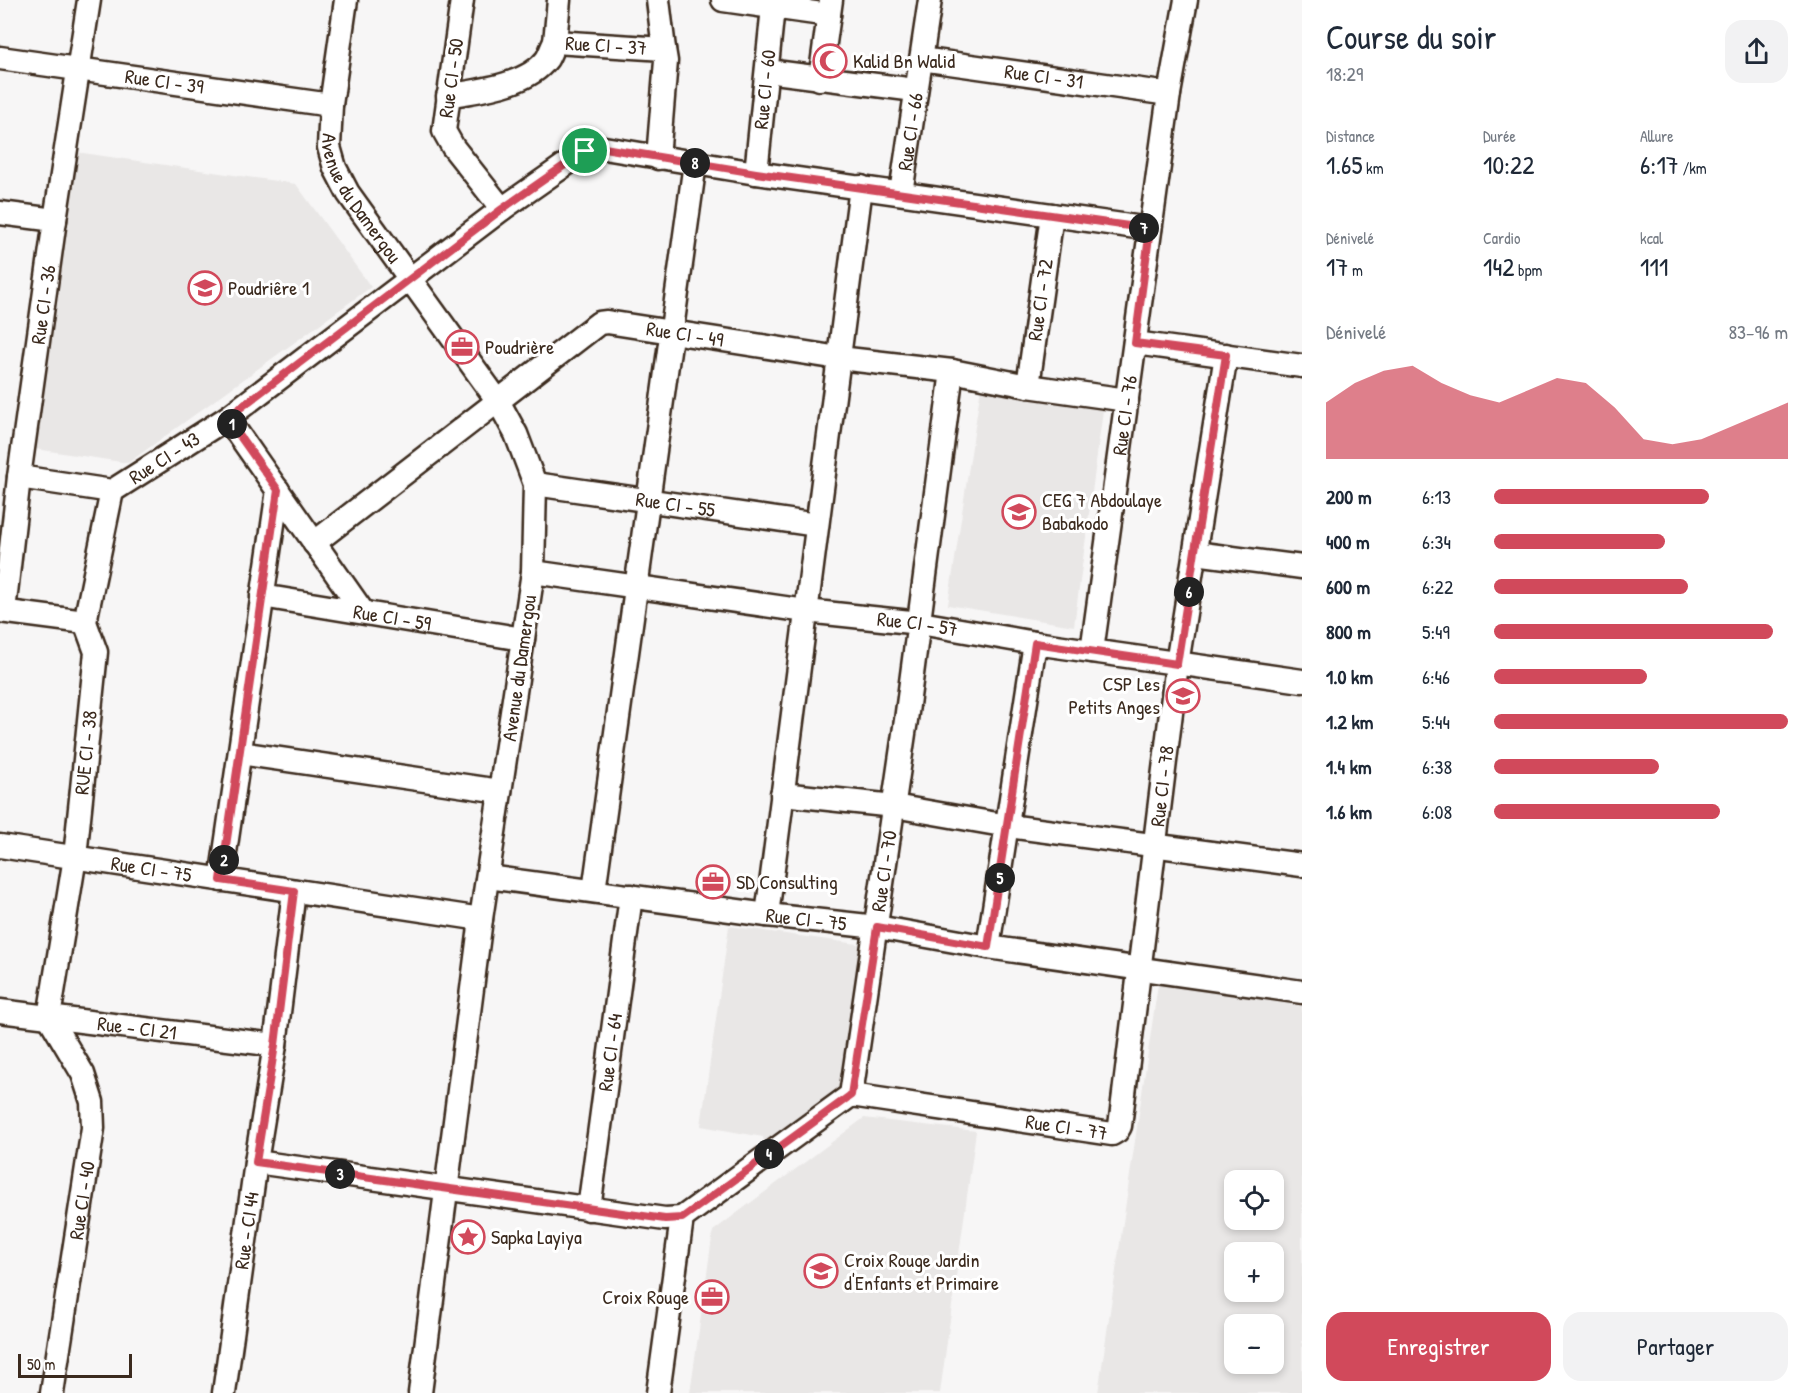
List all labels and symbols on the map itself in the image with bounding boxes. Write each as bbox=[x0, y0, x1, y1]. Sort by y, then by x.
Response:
street label: Rue CI - 37 bbox=[565, 29, 648, 61]
street label: Rue CI - 50 bbox=[432, 36, 469, 119]
mosque icon: Kalid Bn Walid bbox=[812, 43, 848, 79]
place label: Kalid Bn Walid bbox=[853, 47, 955, 74]
street label: Rue CI - 60 bbox=[747, 48, 782, 130]
street label: Rue CI - 31 bbox=[1003, 57, 1085, 95]
street label: Rue CI - 39 bbox=[123, 62, 205, 100]
street label: Rue CI - 66 bbox=[891, 91, 929, 172]
pin bbox=[559, 125, 610, 176]
street label: Avenue du Damergou bbox=[316, 133, 408, 268]
pin: 8 bbox=[680, 148, 710, 178]
pin: 7 bbox=[1129, 213, 1159, 243]
street label: Rue CI - 72 bbox=[1021, 257, 1059, 342]
street label: Rue CI - 36 bbox=[24, 263, 62, 346]
school or university icon: Poudriêre 1 bbox=[187, 270, 223, 306]
place label: Poudriêre 1 bbox=[228, 274, 309, 301]
street label: Rue CI - 49 bbox=[645, 314, 725, 353]
office icon: Poudrière bbox=[444, 329, 480, 365]
place label: Poudrière bbox=[485, 333, 554, 360]
street label: Rue CI - 76 bbox=[1105, 373, 1143, 457]
pin: 1 bbox=[217, 409, 247, 439]
street label: Rue CI - 43 bbox=[123, 425, 205, 490]
street label: Rue CI - 55 bbox=[634, 485, 717, 523]
place label: CEG 7 Abdoulaye Babakodo bbox=[1042, 486, 1162, 536]
school or university icon: CEG 7 Abdoulaye Babakodo bbox=[1001, 494, 1037, 530]
pin: 6 bbox=[1174, 577, 1204, 607]
street label: Avenue du Damergou bbox=[495, 593, 542, 743]
street label: Rue CI - 59 bbox=[351, 597, 433, 637]
street label: Rue CI - 57 bbox=[876, 605, 960, 642]
place label: CSP Les Petits Anges bbox=[1069, 670, 1160, 720]
school or university icon: CSP Les Petits Anges bbox=[1165, 678, 1201, 714]
street label: RUE CI - 38 bbox=[67, 709, 103, 796]
street label: Rue CI - 78 bbox=[1143, 744, 1180, 828]
street label: Rue CI - 70 bbox=[864, 829, 903, 913]
pin: 2 bbox=[209, 845, 239, 875]
street label: Rue CI - 75 bbox=[109, 849, 194, 888]
pin: 5 bbox=[985, 863, 1015, 893]
office icon: SD Consulting bbox=[695, 864, 731, 900]
place label: SD Consulting bbox=[736, 868, 838, 895]
street label: Rue CI - 75 bbox=[765, 901, 849, 937]
street label: Rue - CI 21 bbox=[96, 1009, 178, 1046]
street label: Rue CI - 64 bbox=[591, 1012, 628, 1093]
street label: Rue CI - 77 bbox=[1024, 1107, 1110, 1146]
pin: 4 bbox=[754, 1139, 784, 1169]
street label: Rue CI - 40 bbox=[62, 1159, 101, 1241]
pin: 3 bbox=[325, 1159, 355, 1189]
street label: Rue - CI 44 bbox=[227, 1190, 265, 1271]
place icon: Sapka Layiya bbox=[450, 1219, 486, 1255]
place label: Sapka Layiya bbox=[491, 1223, 582, 1250]
place label: Croix Rouge Jardin d'Enfants et Primaire bbox=[844, 1246, 999, 1296]
school or university icon: Croix Rouge Jardin d'Enfants et Primaire bbox=[803, 1253, 839, 1289]
office icon: Croix Rouge bbox=[694, 1279, 730, 1315]
place label: Croix Rouge bbox=[602, 1283, 689, 1310]
scale bar bbox=[18, 1351, 132, 1378]

